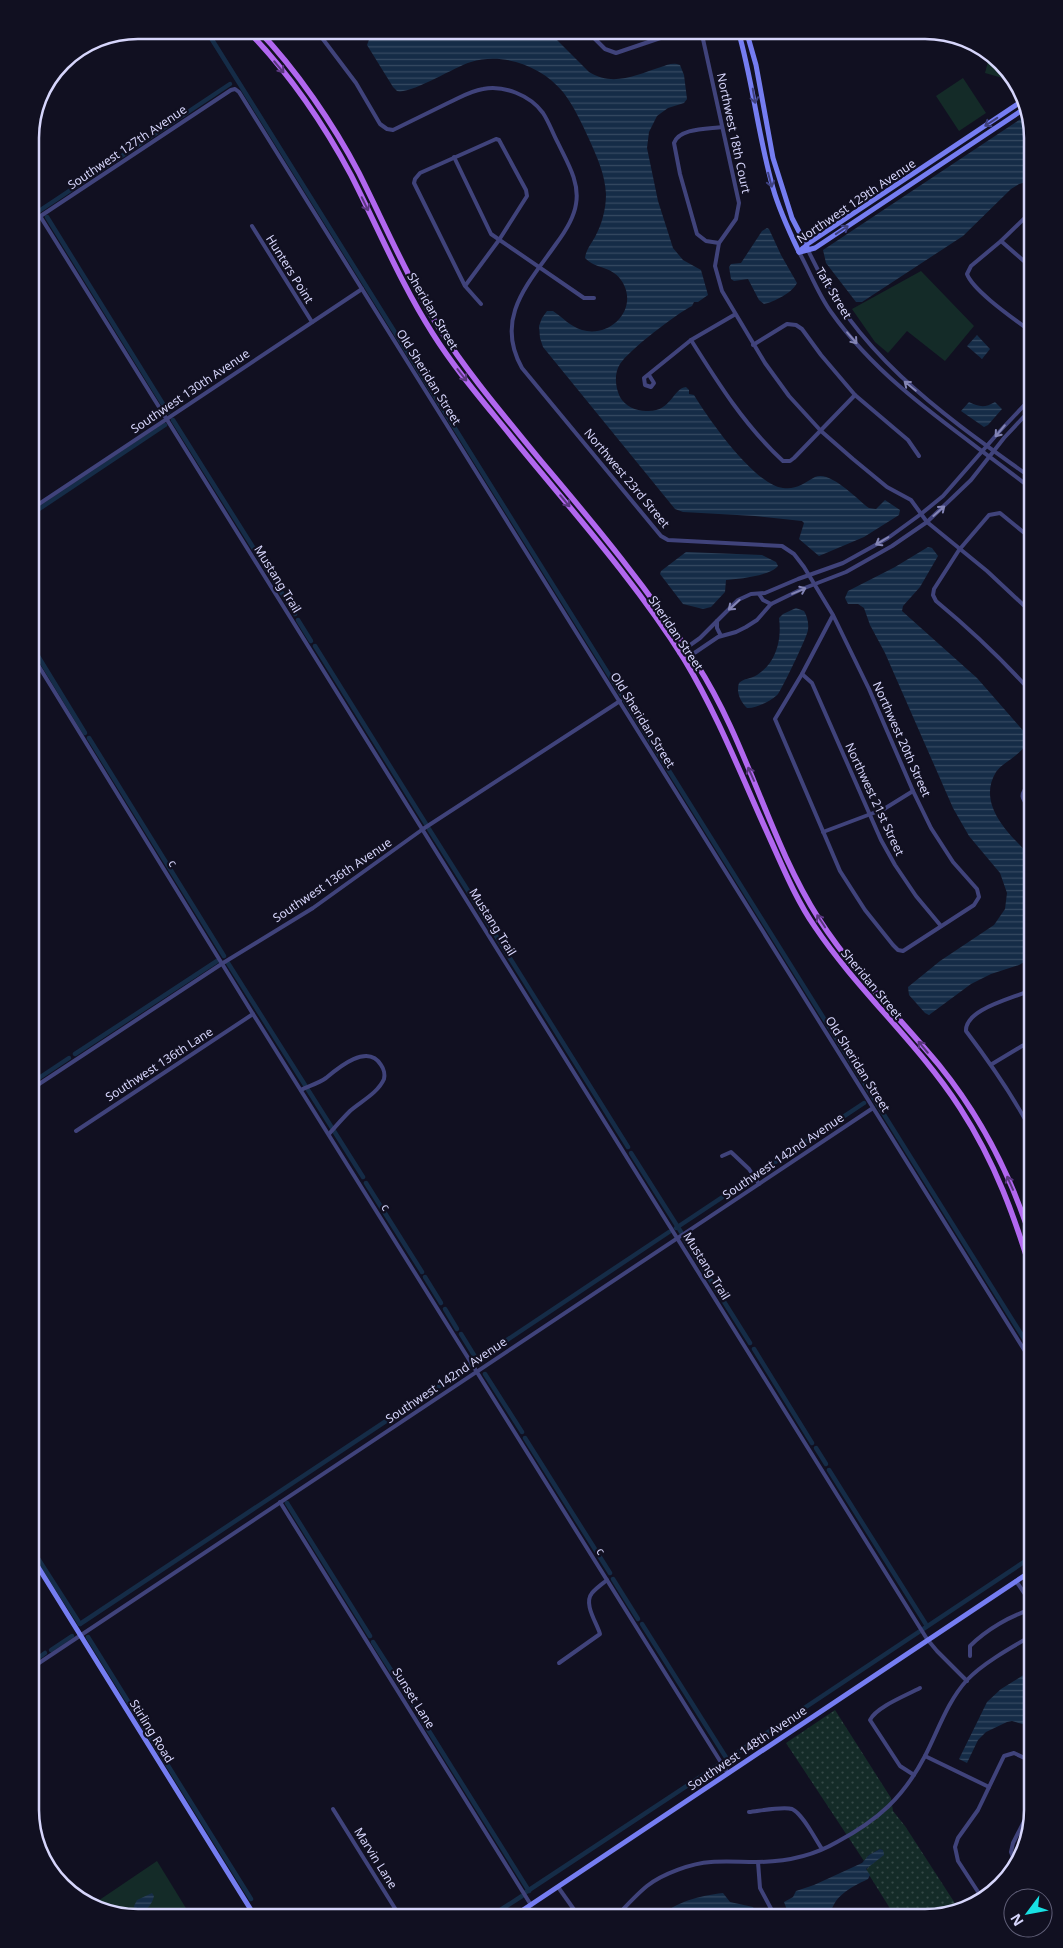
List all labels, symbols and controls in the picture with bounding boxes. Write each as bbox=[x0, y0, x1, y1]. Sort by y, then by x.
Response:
one-way arrow bbox=[273, 60, 284, 73]
street label: Northwest 18th Court bbox=[713, 71, 755, 195]
one-way arrow bbox=[749, 87, 759, 103]
street label: Southwest 127th Avenue bbox=[64, 101, 190, 193]
one-way arrow bbox=[984, 117, 998, 128]
street label: Northwest 129th Avenue bbox=[793, 155, 919, 247]
one-way arrow bbox=[766, 172, 776, 188]
one-way arrow bbox=[361, 196, 370, 211]
one-way arrow bbox=[835, 224, 849, 235]
street label: Hunters Point bbox=[262, 231, 318, 307]
street label: Taft Street bbox=[812, 264, 856, 323]
street label: Sheridan Street bbox=[403, 269, 463, 353]
street label: Old Sheridan Street bbox=[393, 326, 466, 429]
one-way arrow bbox=[846, 332, 858, 345]
street label: Southwest 130th Avenue bbox=[127, 345, 253, 437]
one-way arrow bbox=[457, 368, 468, 381]
one-way arrow bbox=[904, 381, 917, 392]
street label: Northwest 23rd Street bbox=[580, 425, 674, 532]
one-way arrow bbox=[994, 425, 1005, 438]
one-way arrow bbox=[559, 494, 570, 507]
one-way arrow bbox=[932, 505, 945, 517]
one-way arrow bbox=[875, 537, 889, 547]
street label: Mustang Trail bbox=[250, 542, 306, 616]
one-way arrow bbox=[791, 585, 806, 595]
street label: Sheridan Street bbox=[645, 592, 708, 674]
one-way arrow bbox=[727, 599, 740, 610]
street label: Old Sheridan Street bbox=[607, 669, 680, 772]
street label: Northwest 20th Street bbox=[869, 679, 935, 800]
street label: Northwest 21st Street bbox=[841, 740, 909, 859]
one-way arrow bbox=[745, 767, 755, 782]
street label: Southwest 136th Avenue bbox=[269, 834, 395, 926]
street label: c bbox=[164, 856, 182, 870]
street label: Mustang Trail bbox=[465, 885, 521, 959]
one-way arrow bbox=[815, 914, 825, 928]
street label: Sheridan Street bbox=[838, 945, 907, 1023]
street label: Old Sheridan Street bbox=[822, 1013, 895, 1116]
street label: Southwest 136th Lane bbox=[102, 1023, 216, 1105]
one-way arrow bbox=[917, 1040, 929, 1053]
street label: Southwest 142nd Avenue bbox=[719, 1109, 847, 1203]
one-way arrow bbox=[1005, 1176, 1015, 1191]
street label: c bbox=[377, 1200, 395, 1214]
street label: Mustang Trail bbox=[679, 1229, 735, 1303]
street label: Southwest 142nd Avenue bbox=[382, 1333, 510, 1427]
street label: c bbox=[592, 1544, 610, 1558]
street label: Sunset Lane bbox=[389, 1664, 440, 1732]
street label: Stirling Road bbox=[126, 1696, 178, 1766]
street label: Southwest 148th Avenue bbox=[684, 1702, 810, 1794]
street label: Marvin Lane bbox=[350, 1824, 402, 1892]
north arrow bbox=[1003, 1888, 1053, 1938]
text: N bbox=[1005, 1910, 1028, 1930]

